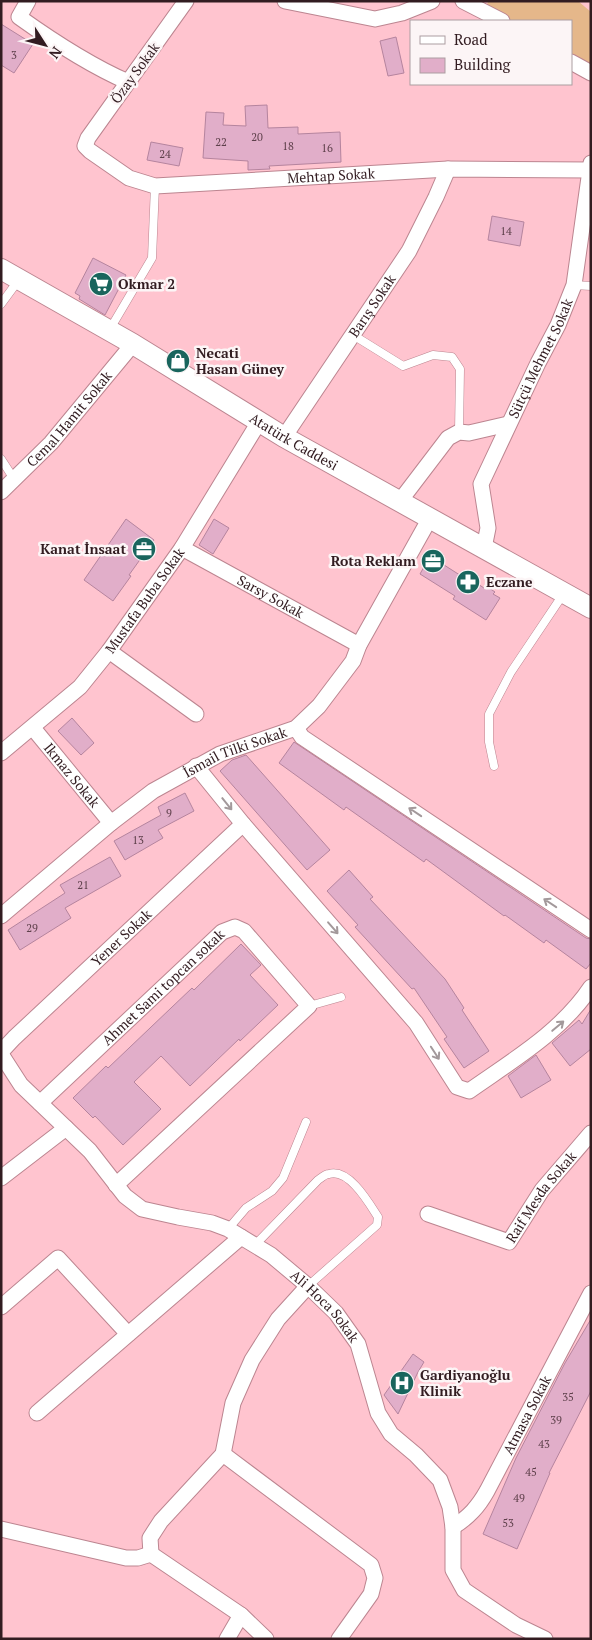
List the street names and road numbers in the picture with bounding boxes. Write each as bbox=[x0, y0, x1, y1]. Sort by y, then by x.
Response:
street label: Özay Sokak bbox=[106, 38, 164, 107]
street label: Mehtap Sokak bbox=[287, 163, 376, 187]
street label: Barış Sokak bbox=[344, 270, 400, 341]
street label: Sütçü Mehmet Sokak bbox=[503, 295, 577, 421]
street label: Cemal Hamit Sokak bbox=[22, 366, 116, 471]
street label: Atatürk Caddesi bbox=[246, 408, 342, 474]
street label: Mustafa Buba Sokak bbox=[100, 543, 189, 657]
street label: Sarsy Sokak bbox=[234, 570, 308, 622]
street label: İsmail Tilki Sokak bbox=[179, 722, 290, 782]
street label: Ikmaz Sokak bbox=[40, 739, 105, 812]
street label: Yener Sokak bbox=[87, 904, 156, 970]
street label: Ahmet Sami topcan sokak bbox=[97, 924, 229, 1049]
street label: Raif Mesda Sokak bbox=[501, 1146, 581, 1246]
street label: Ali Hoca Sokak bbox=[287, 1265, 364, 1346]
street label: Atmasa Sokak bbox=[498, 1371, 555, 1457]

